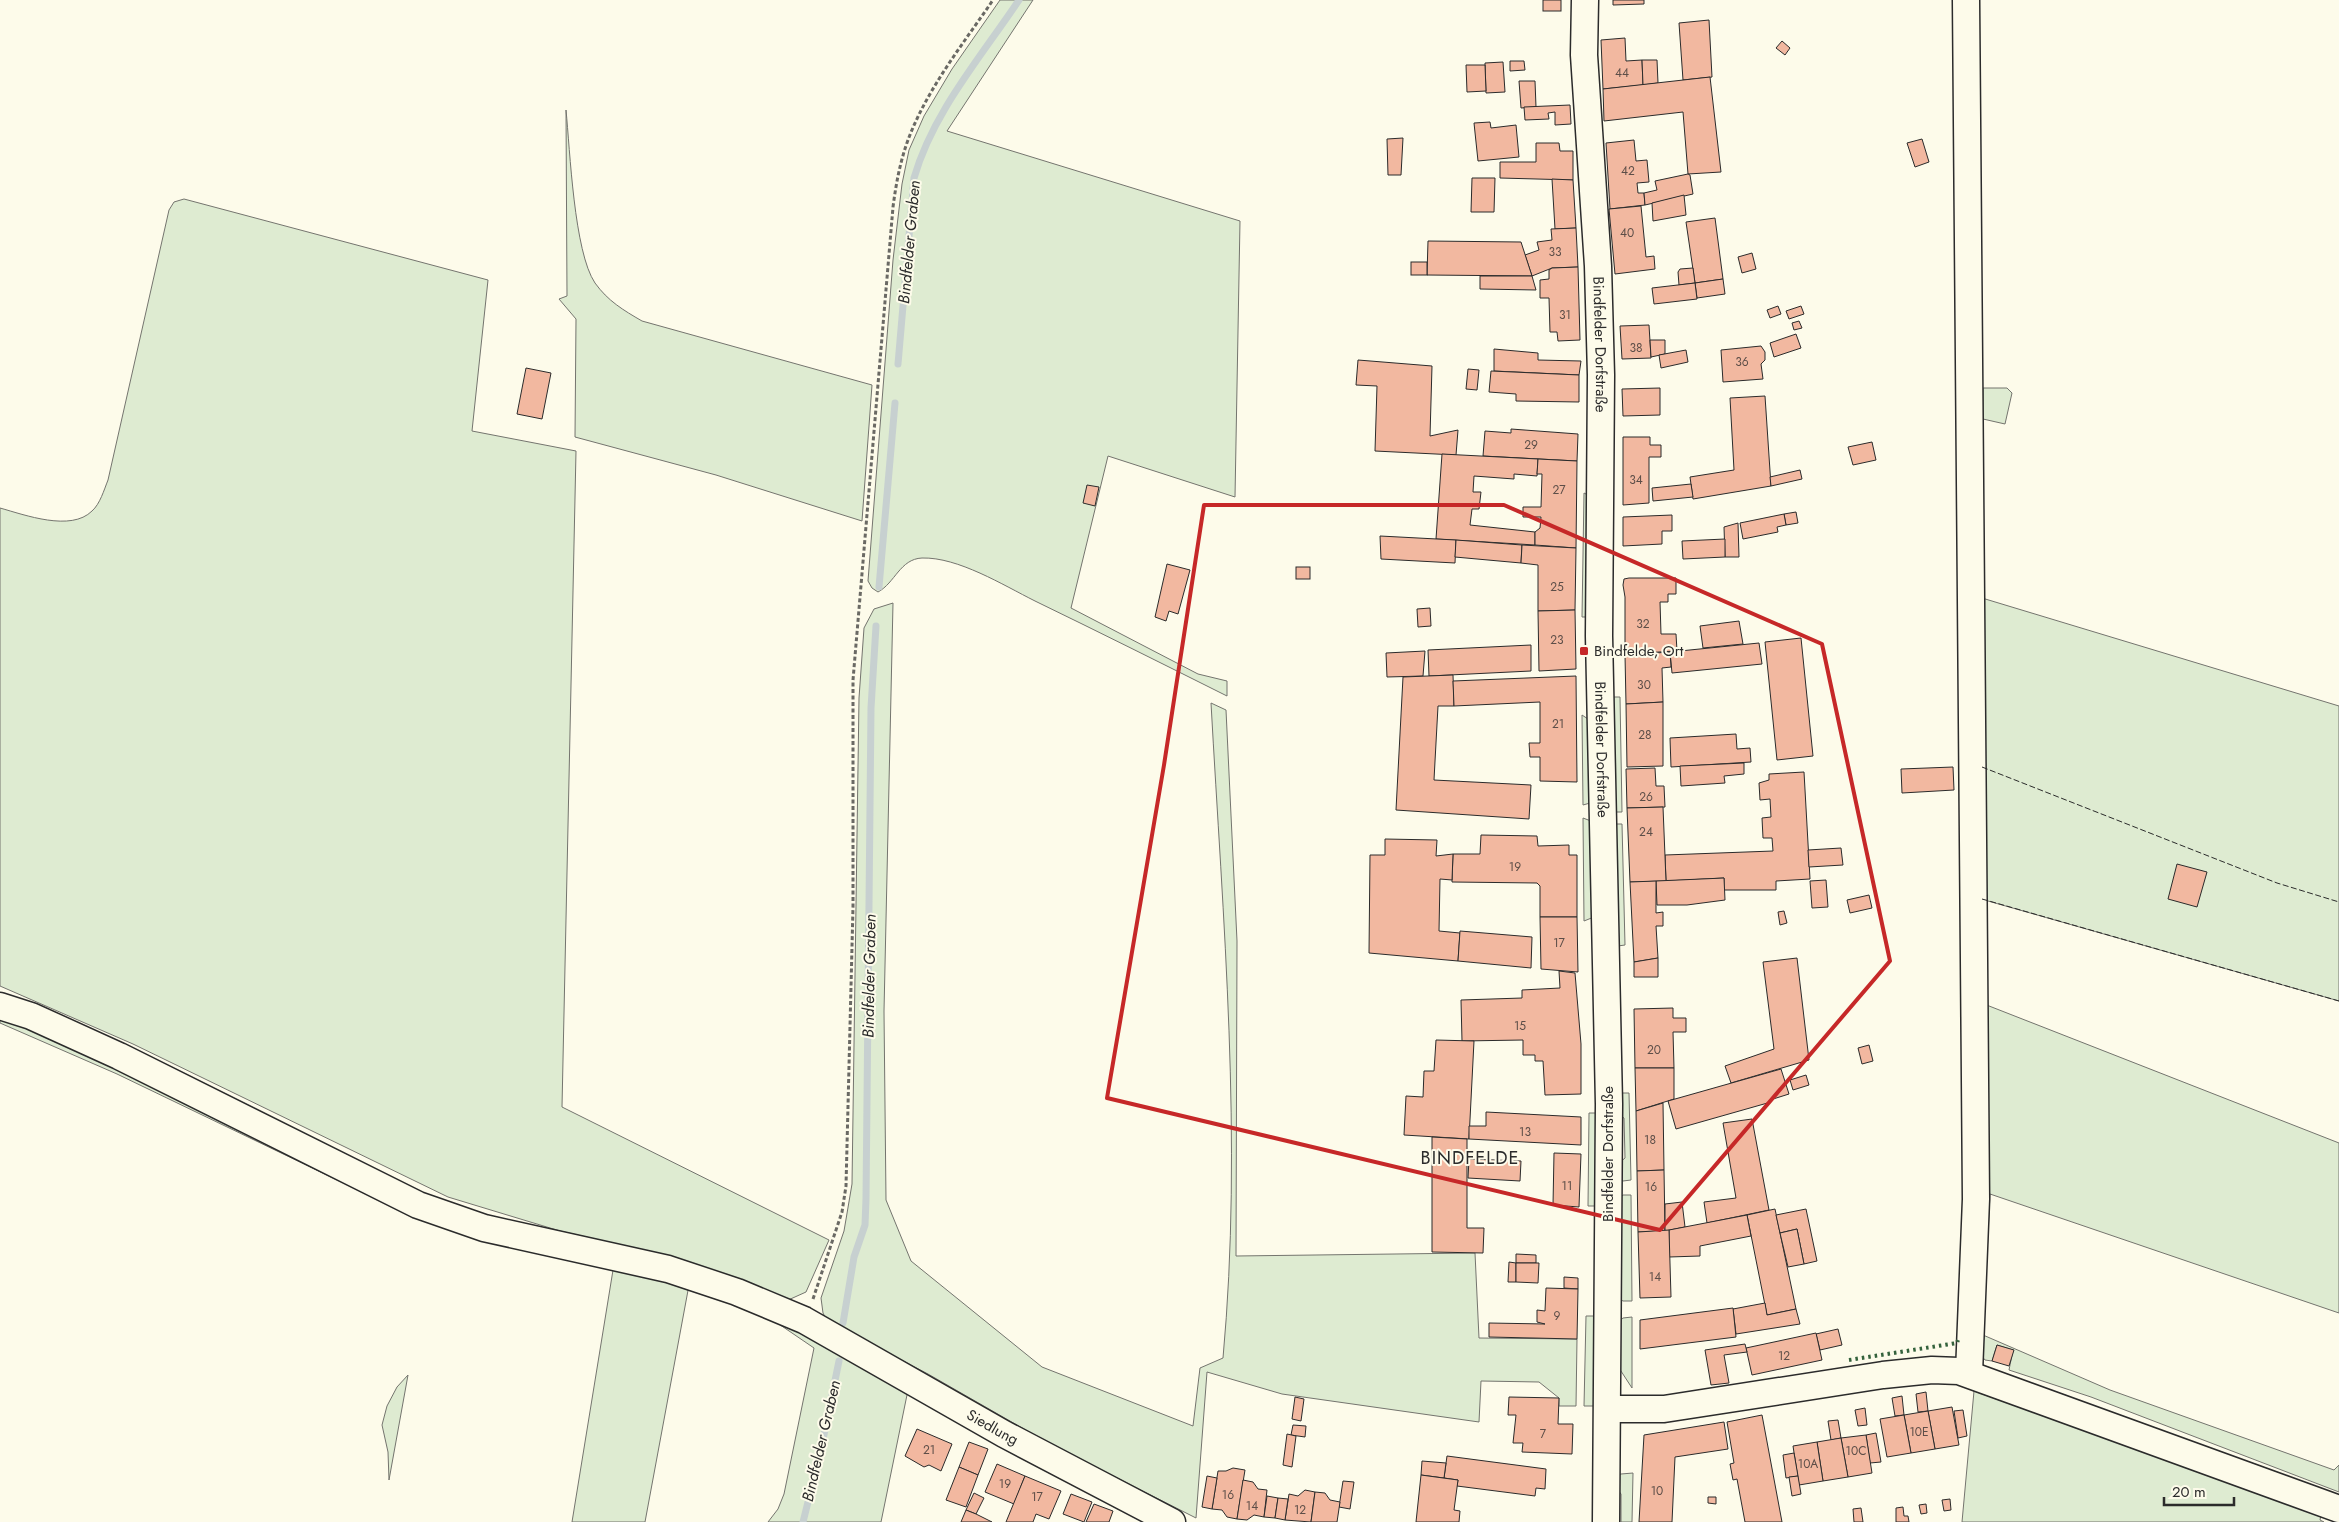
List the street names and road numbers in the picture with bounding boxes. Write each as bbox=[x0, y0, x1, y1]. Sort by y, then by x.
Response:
street label: Bindfelder Dorfstraße bbox=[1587, 276, 1612, 413]
street label: Bindfelder Dorfstraße bbox=[1589, 681, 1614, 818]
street label: Bindfelder Dorfstraße bbox=[1597, 1086, 1619, 1222]
street label: Siedlung bbox=[963, 1404, 1022, 1451]

